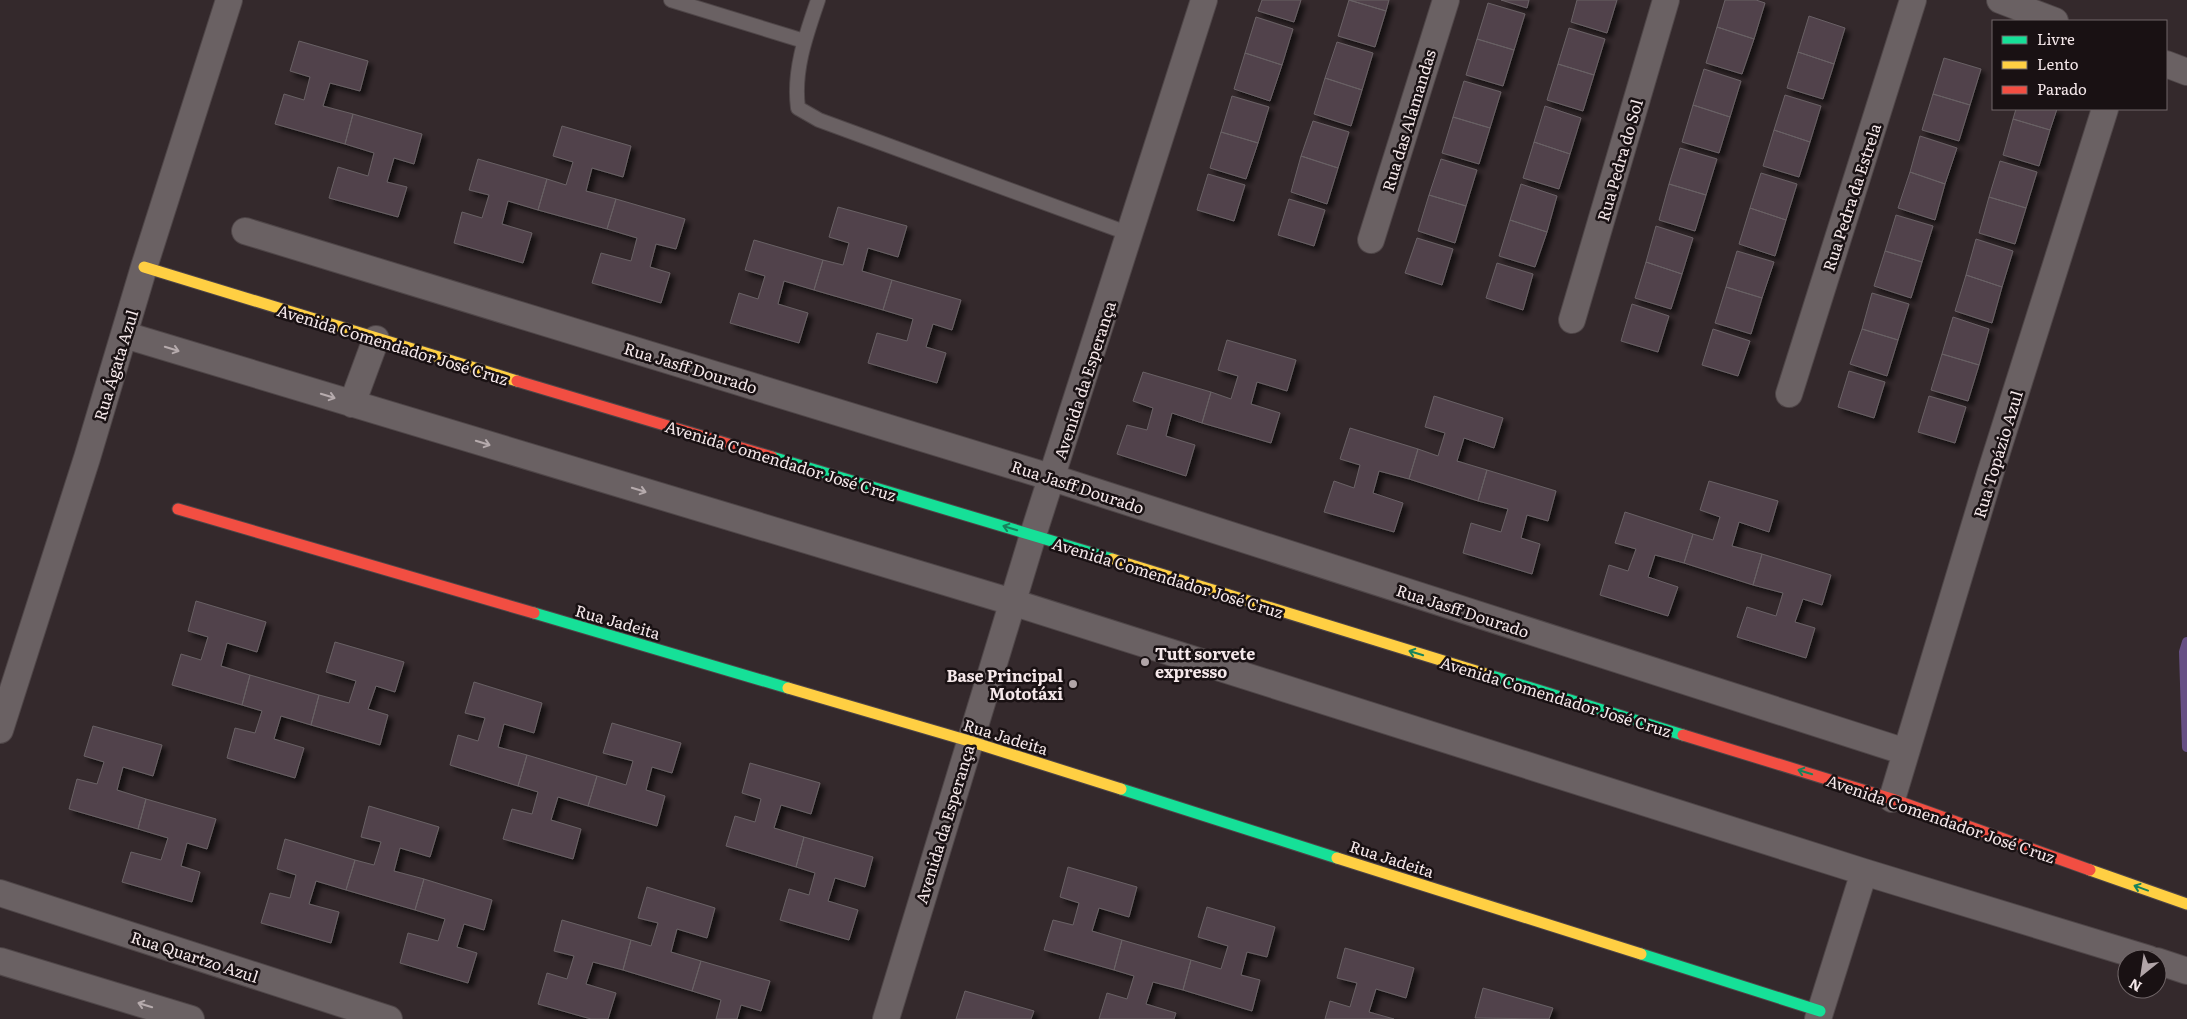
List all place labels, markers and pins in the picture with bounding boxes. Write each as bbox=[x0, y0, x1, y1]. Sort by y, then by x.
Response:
place label: Tutt sorvete expresso bbox=[1155, 641, 1255, 683]
marker: Tutt sorvete expresso bbox=[1139, 656, 1151, 668]
place label: Base Principal Mototáxi bbox=[946, 663, 1063, 705]
marker: Base Principal Mototáxi bbox=[1067, 678, 1079, 690]

